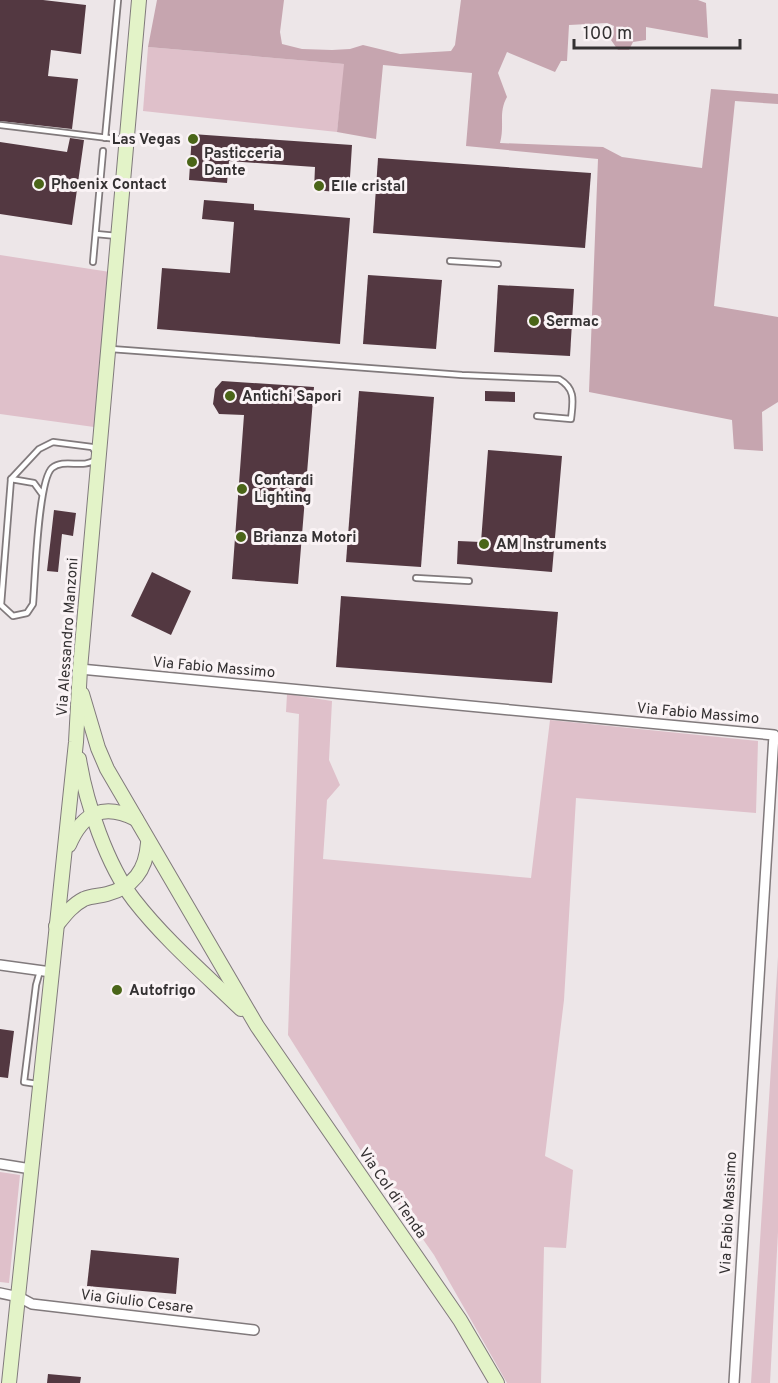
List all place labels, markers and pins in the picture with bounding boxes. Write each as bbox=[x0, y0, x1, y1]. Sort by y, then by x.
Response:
place label: Las Vegas bbox=[112, 131, 181, 150]
marker: Las Vegas bbox=[186, 132, 200, 146]
place label: Pasticceria Dante bbox=[204, 145, 282, 181]
marker: Pasticceria Dante bbox=[185, 155, 199, 169]
place label: Phoenix Contact bbox=[51, 176, 167, 195]
marker: Phoenix Contact bbox=[32, 177, 46, 191]
place label: Elle cristal bbox=[331, 178, 405, 197]
marker: Elle cristal bbox=[312, 179, 326, 193]
place label: Sermac bbox=[546, 313, 599, 332]
marker: Sermac bbox=[527, 314, 541, 328]
place label: Antichi Sapori bbox=[242, 388, 341, 407]
marker: Antichi Sapori bbox=[223, 389, 237, 403]
place label: Contardi Lighting bbox=[254, 472, 314, 508]
marker: Contardi Lighting bbox=[235, 482, 249, 496]
place label: Brianza Motori bbox=[253, 529, 356, 548]
marker: Brianza Motori bbox=[234, 530, 248, 544]
place label: AM Instruments bbox=[496, 536, 607, 555]
marker: AM Instruments bbox=[477, 537, 491, 551]
place label: Autofrigo bbox=[129, 982, 196, 1001]
marker: Autofrigo bbox=[110, 983, 124, 997]

